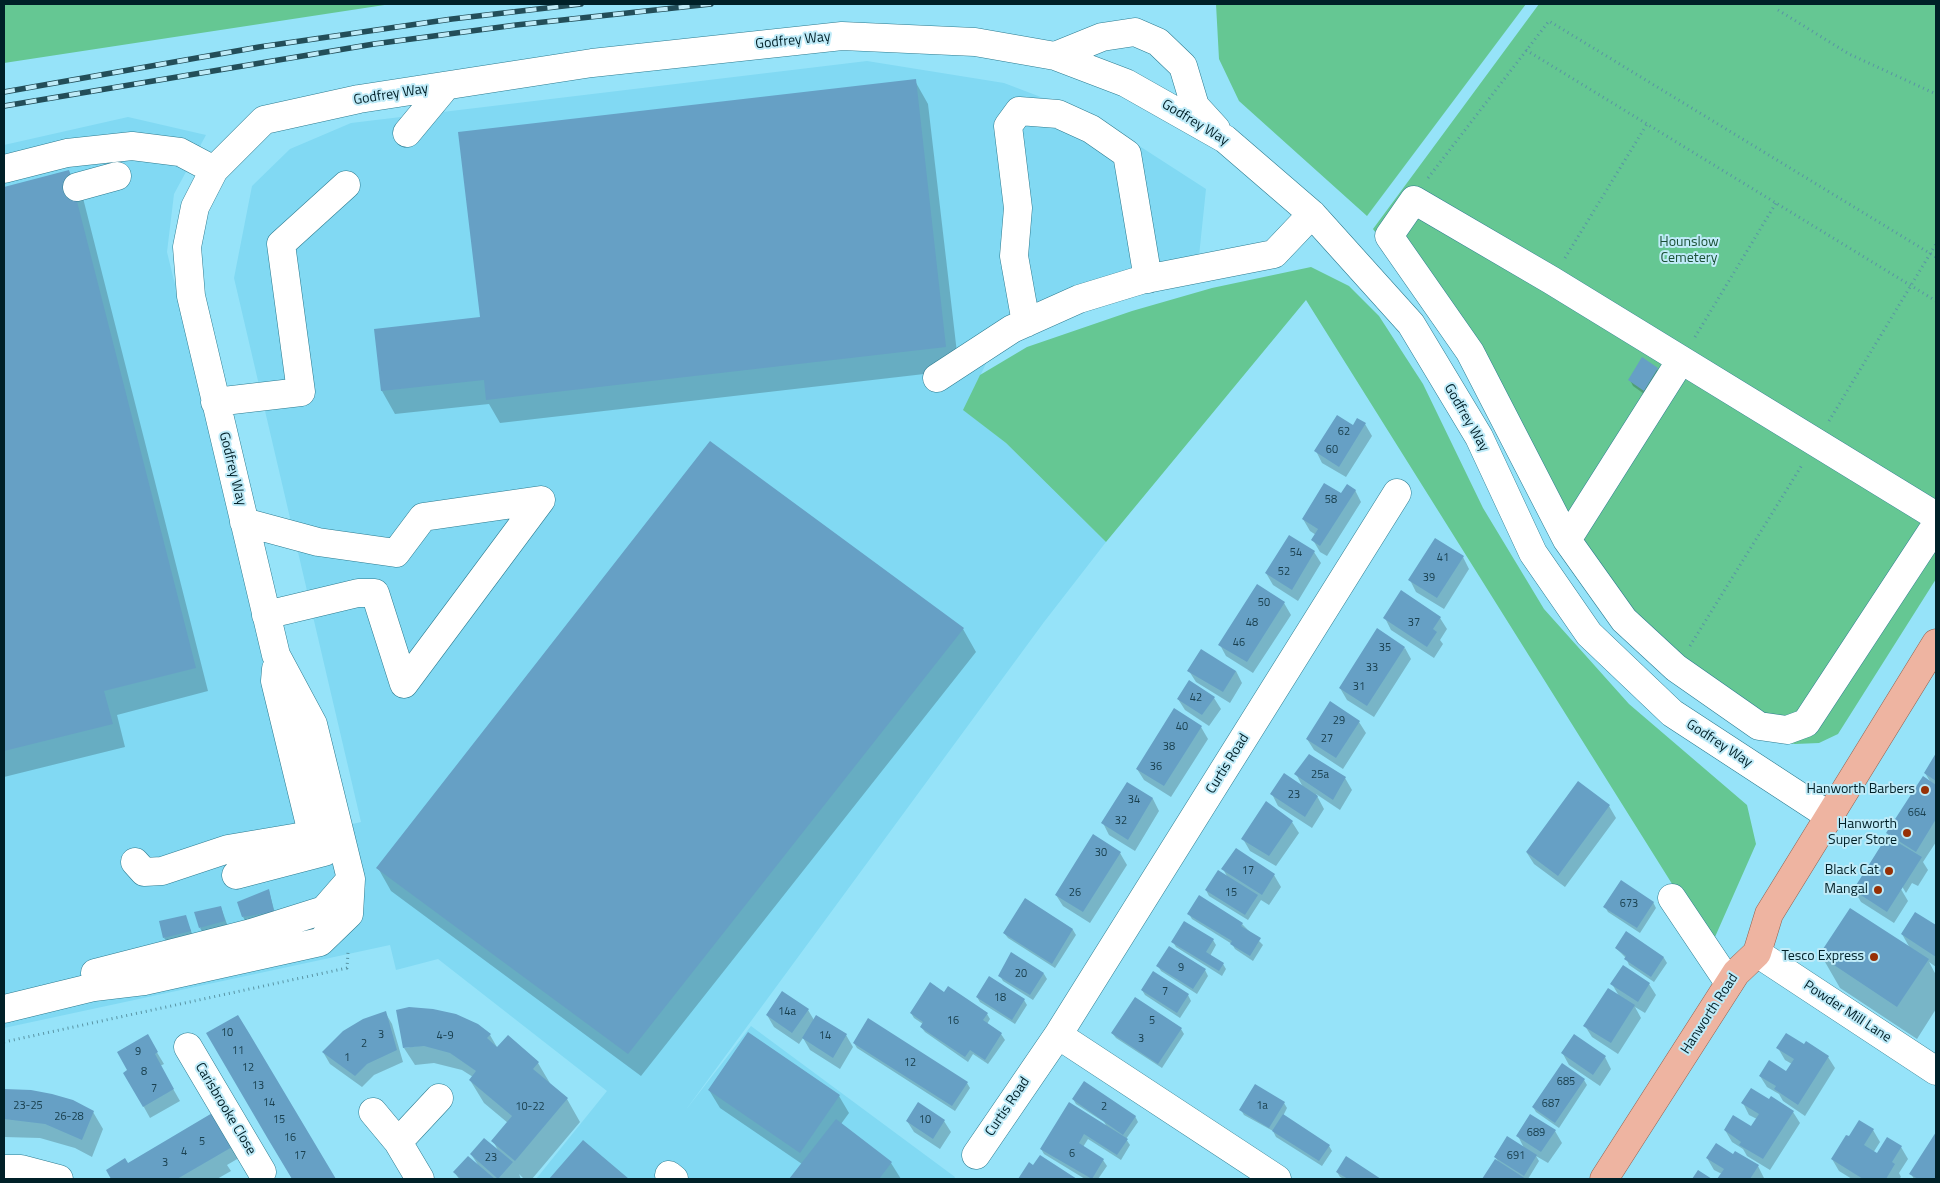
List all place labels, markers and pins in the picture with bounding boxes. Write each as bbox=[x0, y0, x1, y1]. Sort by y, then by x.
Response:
place label: Hanworth Barbers bbox=[1806, 782, 1915, 798]
marker: Hanworth Barbers bbox=[1919, 784, 1931, 796]
place label: Hanworth Super Store bbox=[1828, 817, 1897, 850]
marker: Hanworth Super Store bbox=[1901, 827, 1913, 839]
place label: Black Cat bbox=[1825, 863, 1879, 879]
marker: Black Cat bbox=[1883, 865, 1895, 877]
place label: Mangal bbox=[1824, 882, 1868, 898]
marker: Mangal bbox=[1872, 884, 1884, 896]
place label: Tesco Express bbox=[1782, 949, 1864, 965]
marker: Tesco Express bbox=[1868, 951, 1880, 963]

